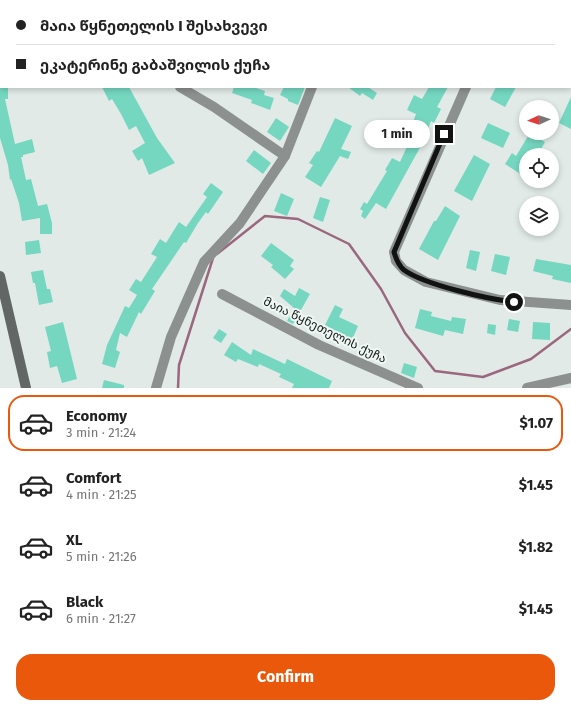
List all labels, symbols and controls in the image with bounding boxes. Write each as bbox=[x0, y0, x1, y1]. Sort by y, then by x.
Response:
text: მაია წყნეთელის I შესახვევი bbox=[40, 17, 268, 35]
text: ეკატერინე გაბაშვილის ქუჩა bbox=[40, 56, 270, 74]
north arrow bbox=[519, 100, 559, 140]
map controls bbox=[519, 100, 559, 236]
callout: 1 min bbox=[364, 120, 430, 148]
route end bbox=[435, 125, 453, 143]
text: 1 min bbox=[381, 126, 413, 141]
button: locate bbox=[519, 148, 559, 188]
button: layers bbox=[519, 196, 559, 236]
route start bbox=[505, 293, 523, 311]
street label: მაია წყნეთელის ქუჩა bbox=[261, 294, 389, 367]
icon: car bbox=[18, 405, 54, 441]
text: Economy bbox=[66, 407, 127, 425]
text: $1.07 bbox=[519, 414, 553, 432]
text: 3 min · 21:24 bbox=[66, 425, 136, 440]
icon: car bbox=[18, 467, 54, 503]
text: Comfort bbox=[66, 469, 122, 487]
text: $1.45 bbox=[519, 476, 553, 494]
text: 4 min · 21:25 bbox=[66, 487, 137, 502]
icon: car bbox=[18, 529, 54, 565]
text: XL bbox=[66, 531, 82, 549]
text: $1.82 bbox=[518, 538, 553, 556]
text: 5 min · 21:26 bbox=[66, 549, 137, 564]
icon: car bbox=[18, 591, 54, 627]
text: Black bbox=[66, 593, 103, 611]
text: $1.45 bbox=[519, 600, 553, 618]
text: 6 min · 21:27 bbox=[66, 611, 136, 626]
button: Confirm bbox=[16, 654, 555, 700]

